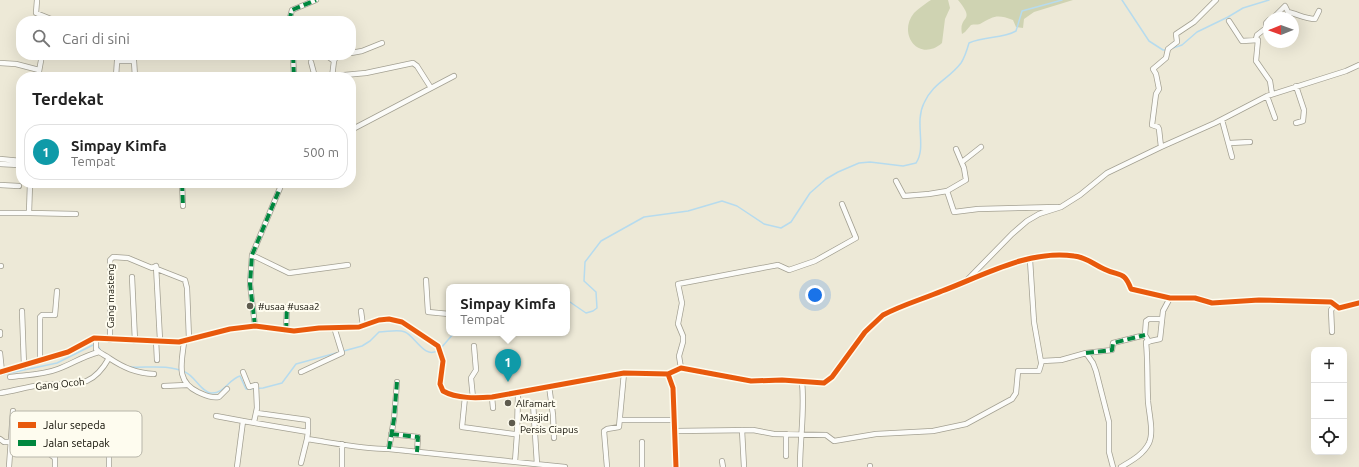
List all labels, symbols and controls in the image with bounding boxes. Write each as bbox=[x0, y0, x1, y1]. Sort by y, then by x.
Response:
north arrow bbox=[1263, 12, 1299, 48]
search box bbox=[16, 16, 356, 60]
icon: search bbox=[30, 27, 52, 49]
text: Cari di sini bbox=[62, 30, 130, 47]
text: Terdekat bbox=[32, 89, 104, 108]
text: Simpay Kimfa bbox=[71, 137, 167, 154]
text: 1 bbox=[42, 145, 50, 159]
text: 500 m bbox=[303, 145, 339, 159]
text: Tempat bbox=[71, 154, 115, 168]
street label: Gang masteng bbox=[105, 264, 116, 328]
popup bbox=[446, 284, 570, 336]
your location bbox=[805, 285, 825, 305]
text: Simpay Kimfa bbox=[460, 295, 556, 312]
marker: #usaa #usaa2 bbox=[245, 301, 255, 311]
place label: #usaa #usaa2 bbox=[258, 301, 320, 312]
text: Tempat bbox=[460, 312, 505, 326]
map controls bbox=[1311, 347, 1347, 455]
button: + bbox=[1311, 347, 1347, 383]
pin: 1 bbox=[495, 349, 521, 382]
street label: Gang Ocoh bbox=[35, 376, 85, 392]
button: − bbox=[1311, 383, 1347, 419]
marker: Alfamart bbox=[503, 398, 513, 408]
place label: Alfamart bbox=[516, 398, 556, 409]
legend bbox=[10, 411, 142, 457]
place label: Masjid Persis Ciapus bbox=[520, 412, 578, 435]
marker: Masjid Persis Ciapus bbox=[507, 418, 517, 428]
text: Jalur sepeda bbox=[43, 419, 105, 431]
button: locate bbox=[1311, 419, 1347, 455]
text: Jalan setapak bbox=[43, 437, 110, 449]

